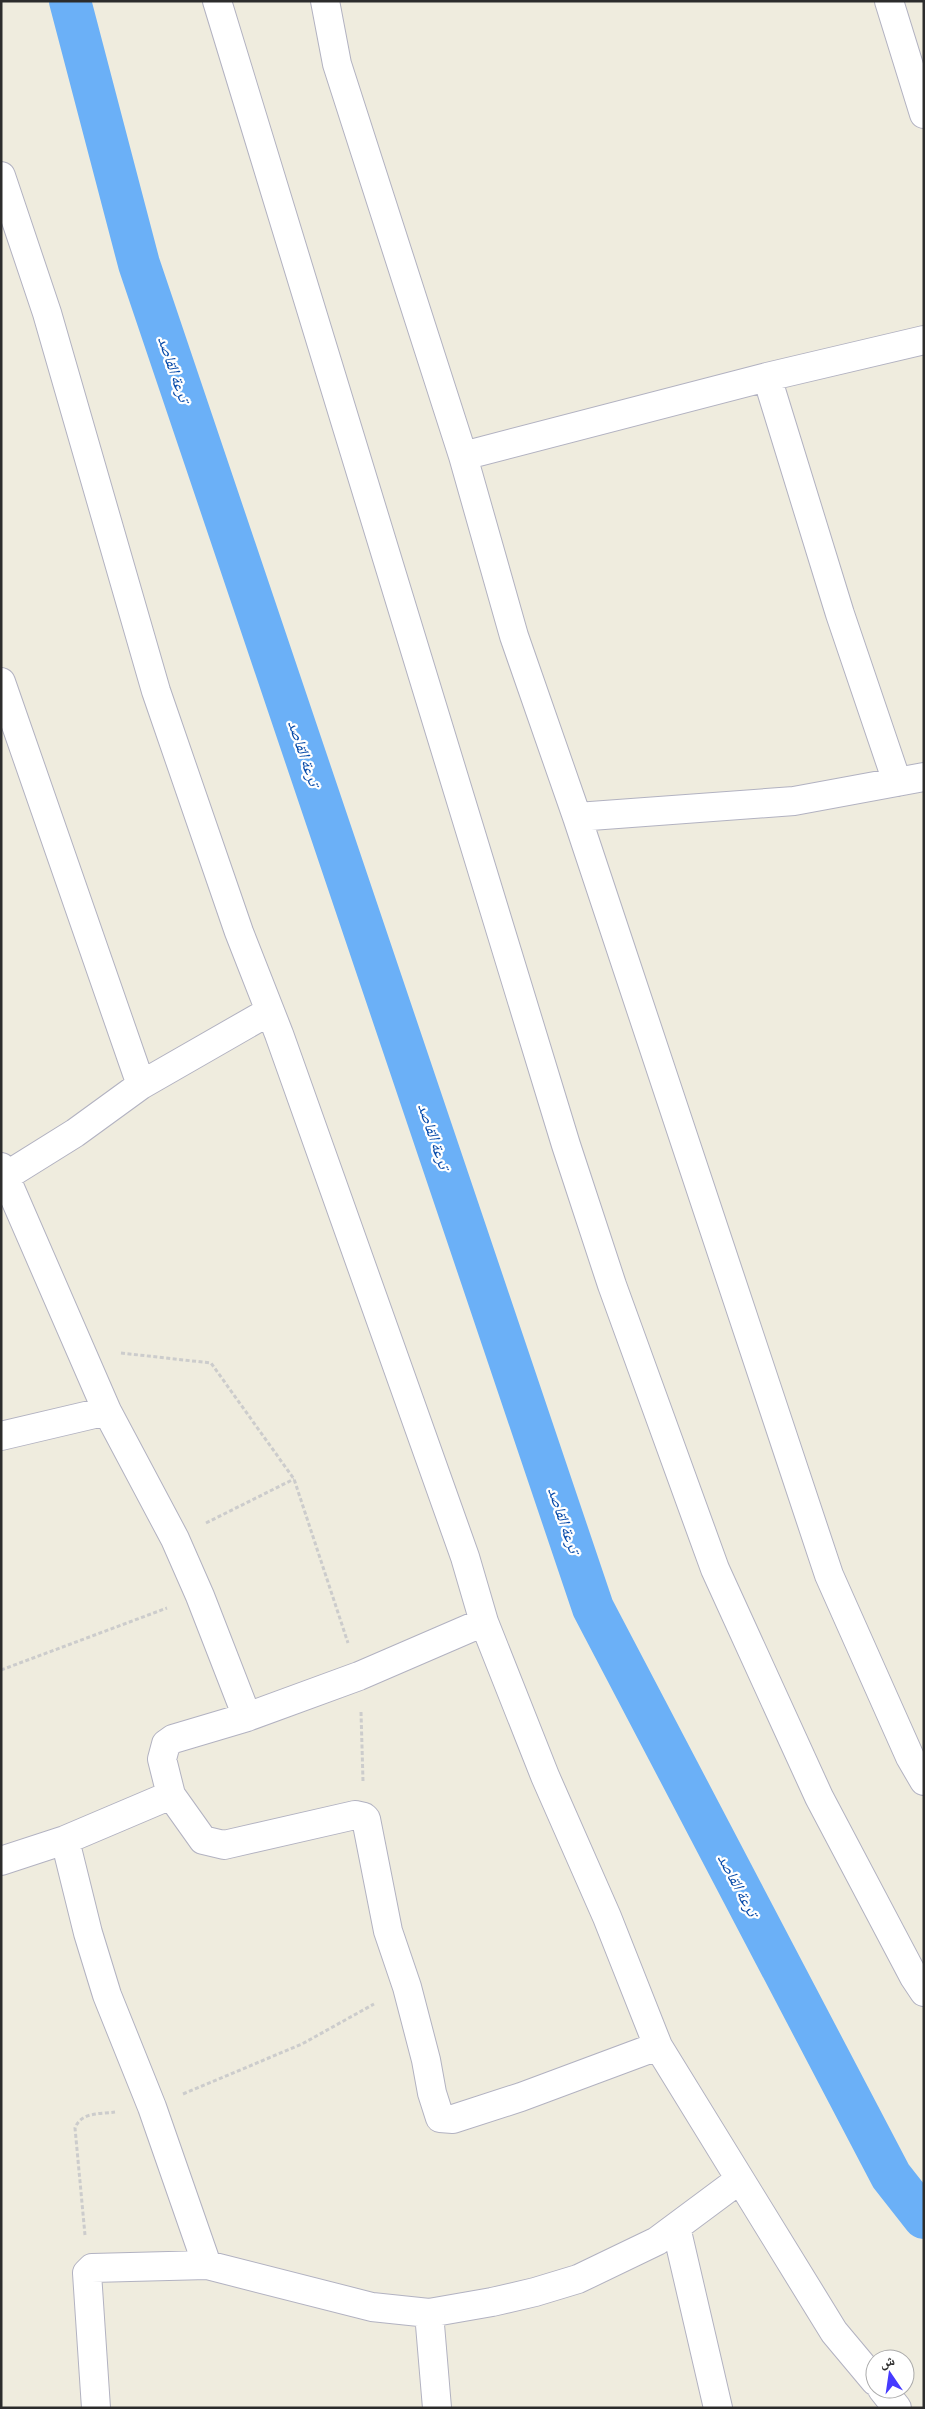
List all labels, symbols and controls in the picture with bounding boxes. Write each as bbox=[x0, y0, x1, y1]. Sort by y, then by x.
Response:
water label: ترعة القاصد bbox=[154, 334, 195, 407]
water label: ترعة القاصد bbox=[284, 718, 325, 791]
water label: ترعة القاصد bbox=[414, 1101, 455, 1174]
water label: ترعة القاصد bbox=[544, 1485, 585, 1558]
water label: ترعة القاصد bbox=[714, 1850, 764, 1922]
north arrow bbox=[865, 2349, 915, 2399]
text: ش bbox=[878, 2351, 896, 2372]

